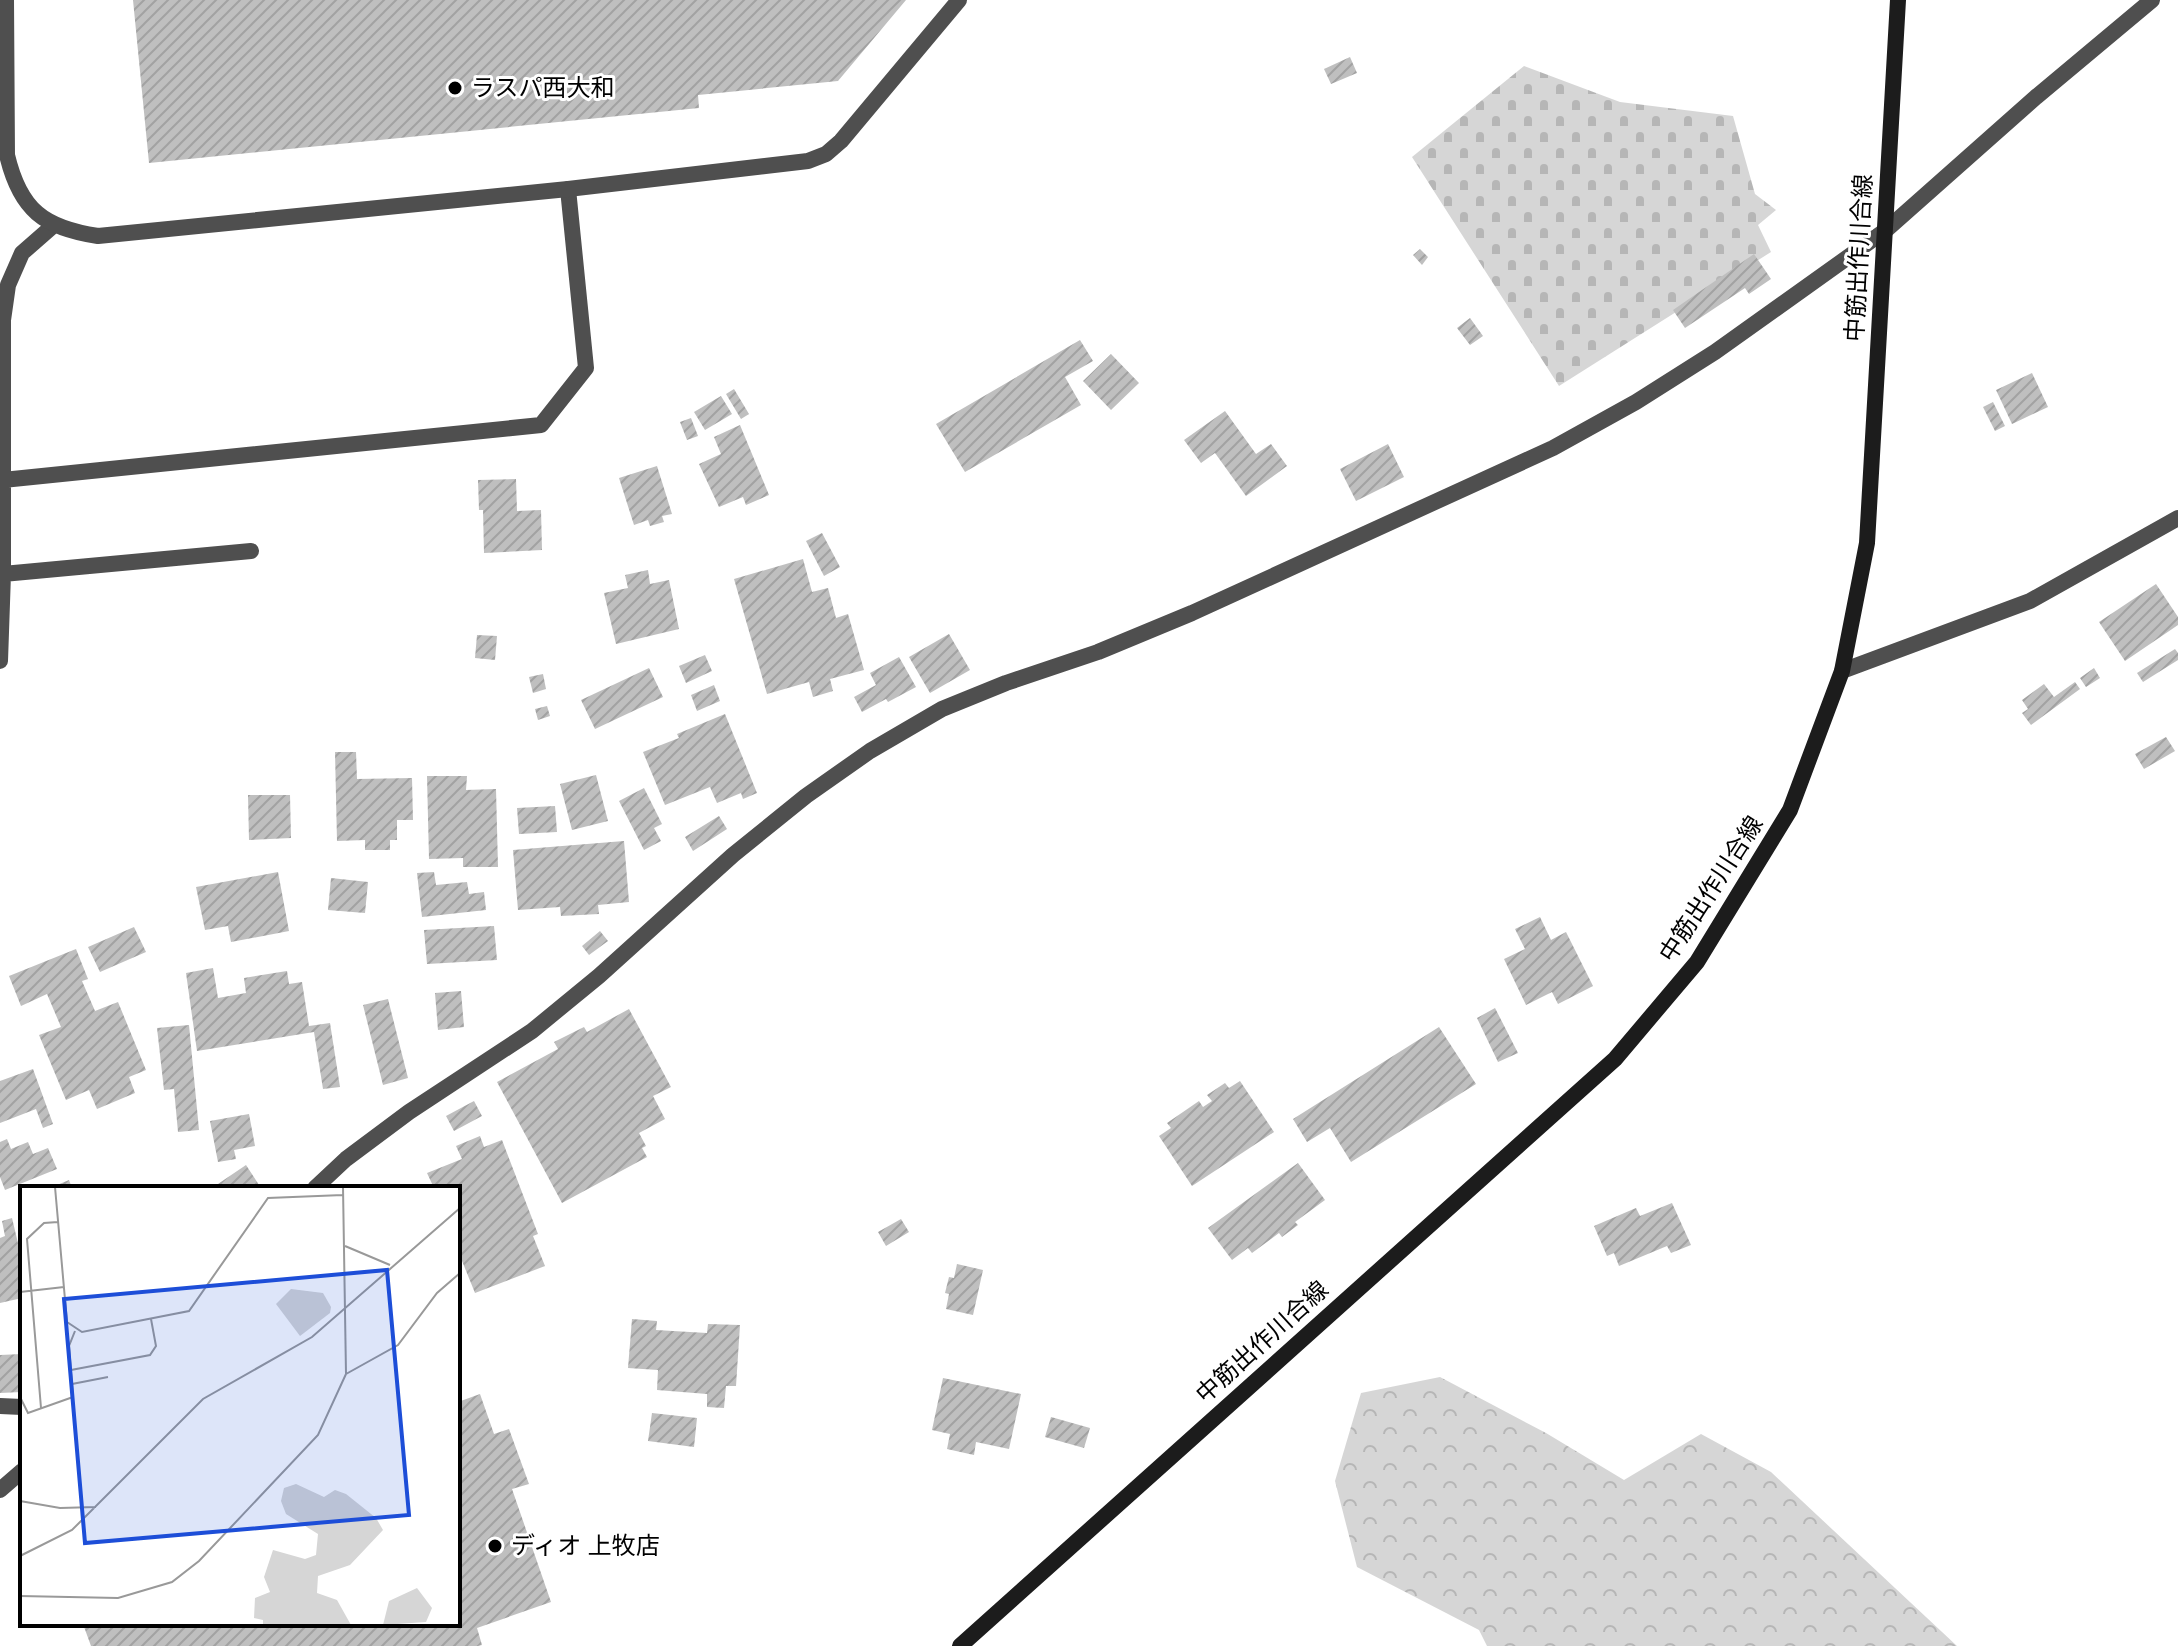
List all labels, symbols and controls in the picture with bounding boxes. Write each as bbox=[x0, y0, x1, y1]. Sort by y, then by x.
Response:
place label: ラスパ西大和 bbox=[471, 72, 615, 103]
marker: ラスパ西大和 bbox=[446, 79, 464, 97]
street label: 中筋出作川合線 bbox=[1839, 173, 1878, 343]
street label: 中筋出作川合線 bbox=[1652, 810, 1769, 968]
inset map bbox=[20, 1186, 460, 1626]
street label: 中筋出作川合線 bbox=[1189, 1274, 1334, 1409]
place label: ディオ 上牧店 bbox=[511, 1530, 660, 1561]
marker: ディオ 上牧店 bbox=[486, 1537, 504, 1555]

